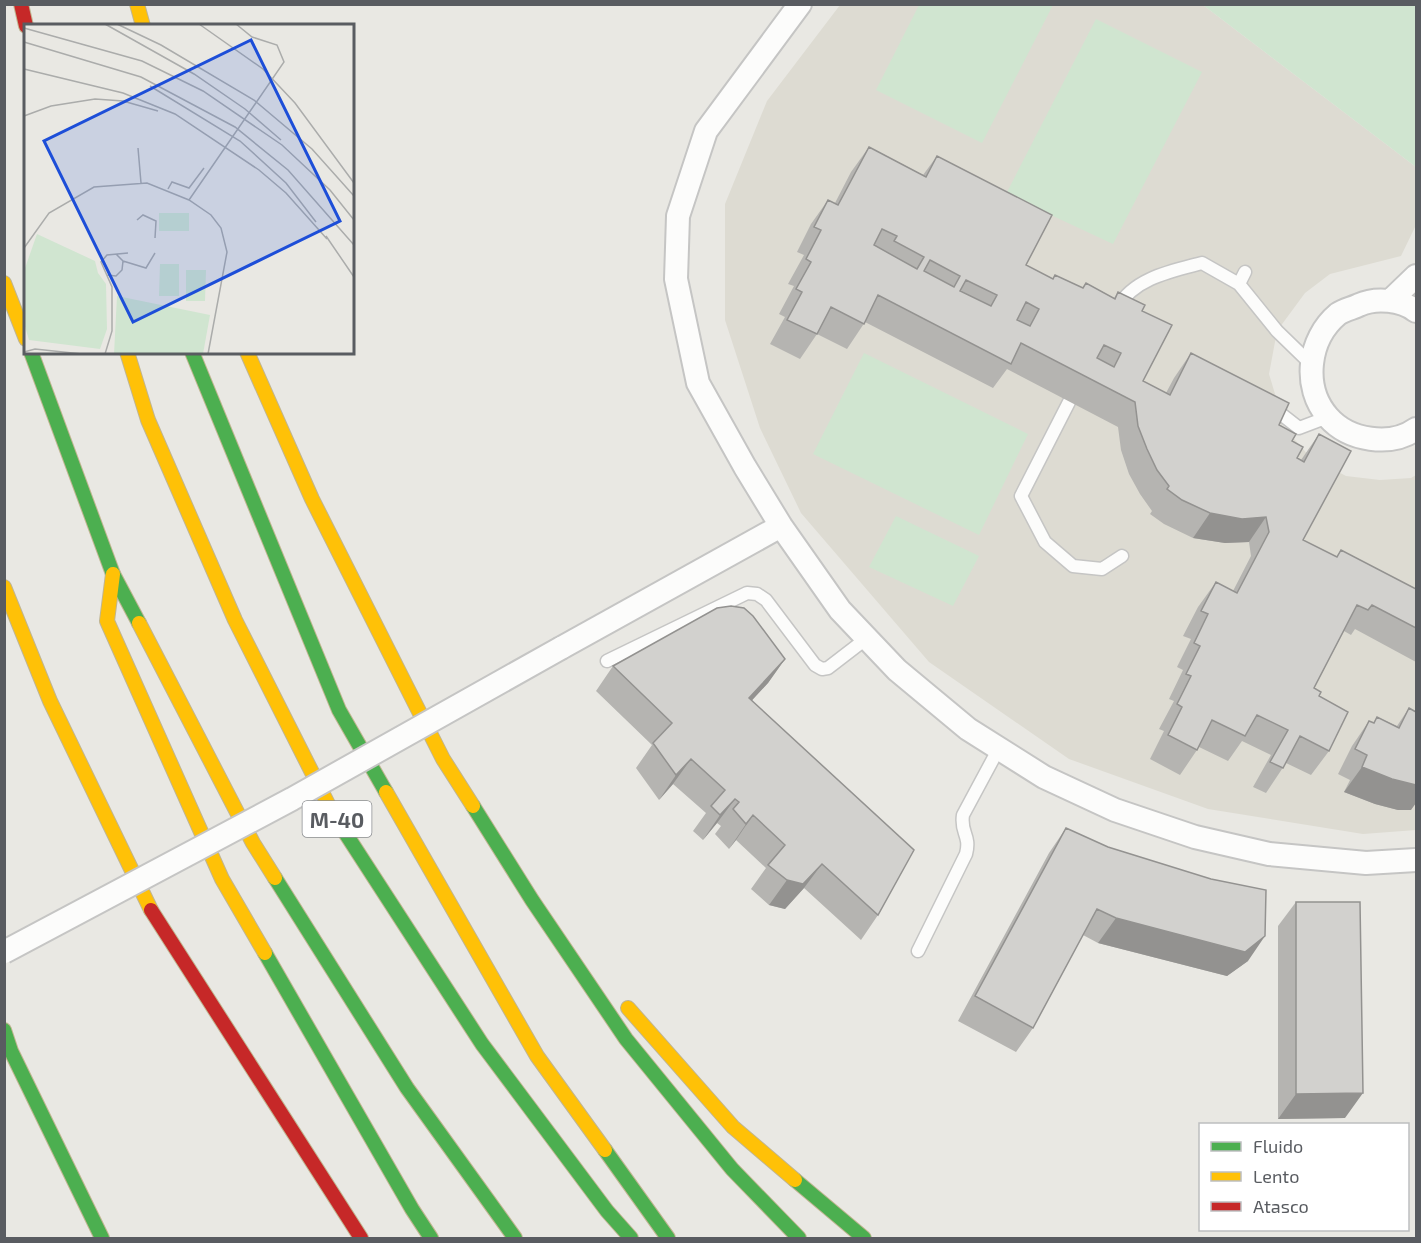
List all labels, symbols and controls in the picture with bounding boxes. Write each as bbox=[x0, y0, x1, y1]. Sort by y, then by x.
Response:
inset map bbox=[24, 24, 354, 354]
road number: M-40 bbox=[302, 801, 372, 837]
legend bbox=[1199, 1123, 1409, 1231]
text: Fluido bbox=[1253, 1135, 1303, 1157]
text: Lento bbox=[1253, 1165, 1299, 1187]
text: Atasco bbox=[1253, 1195, 1309, 1217]

